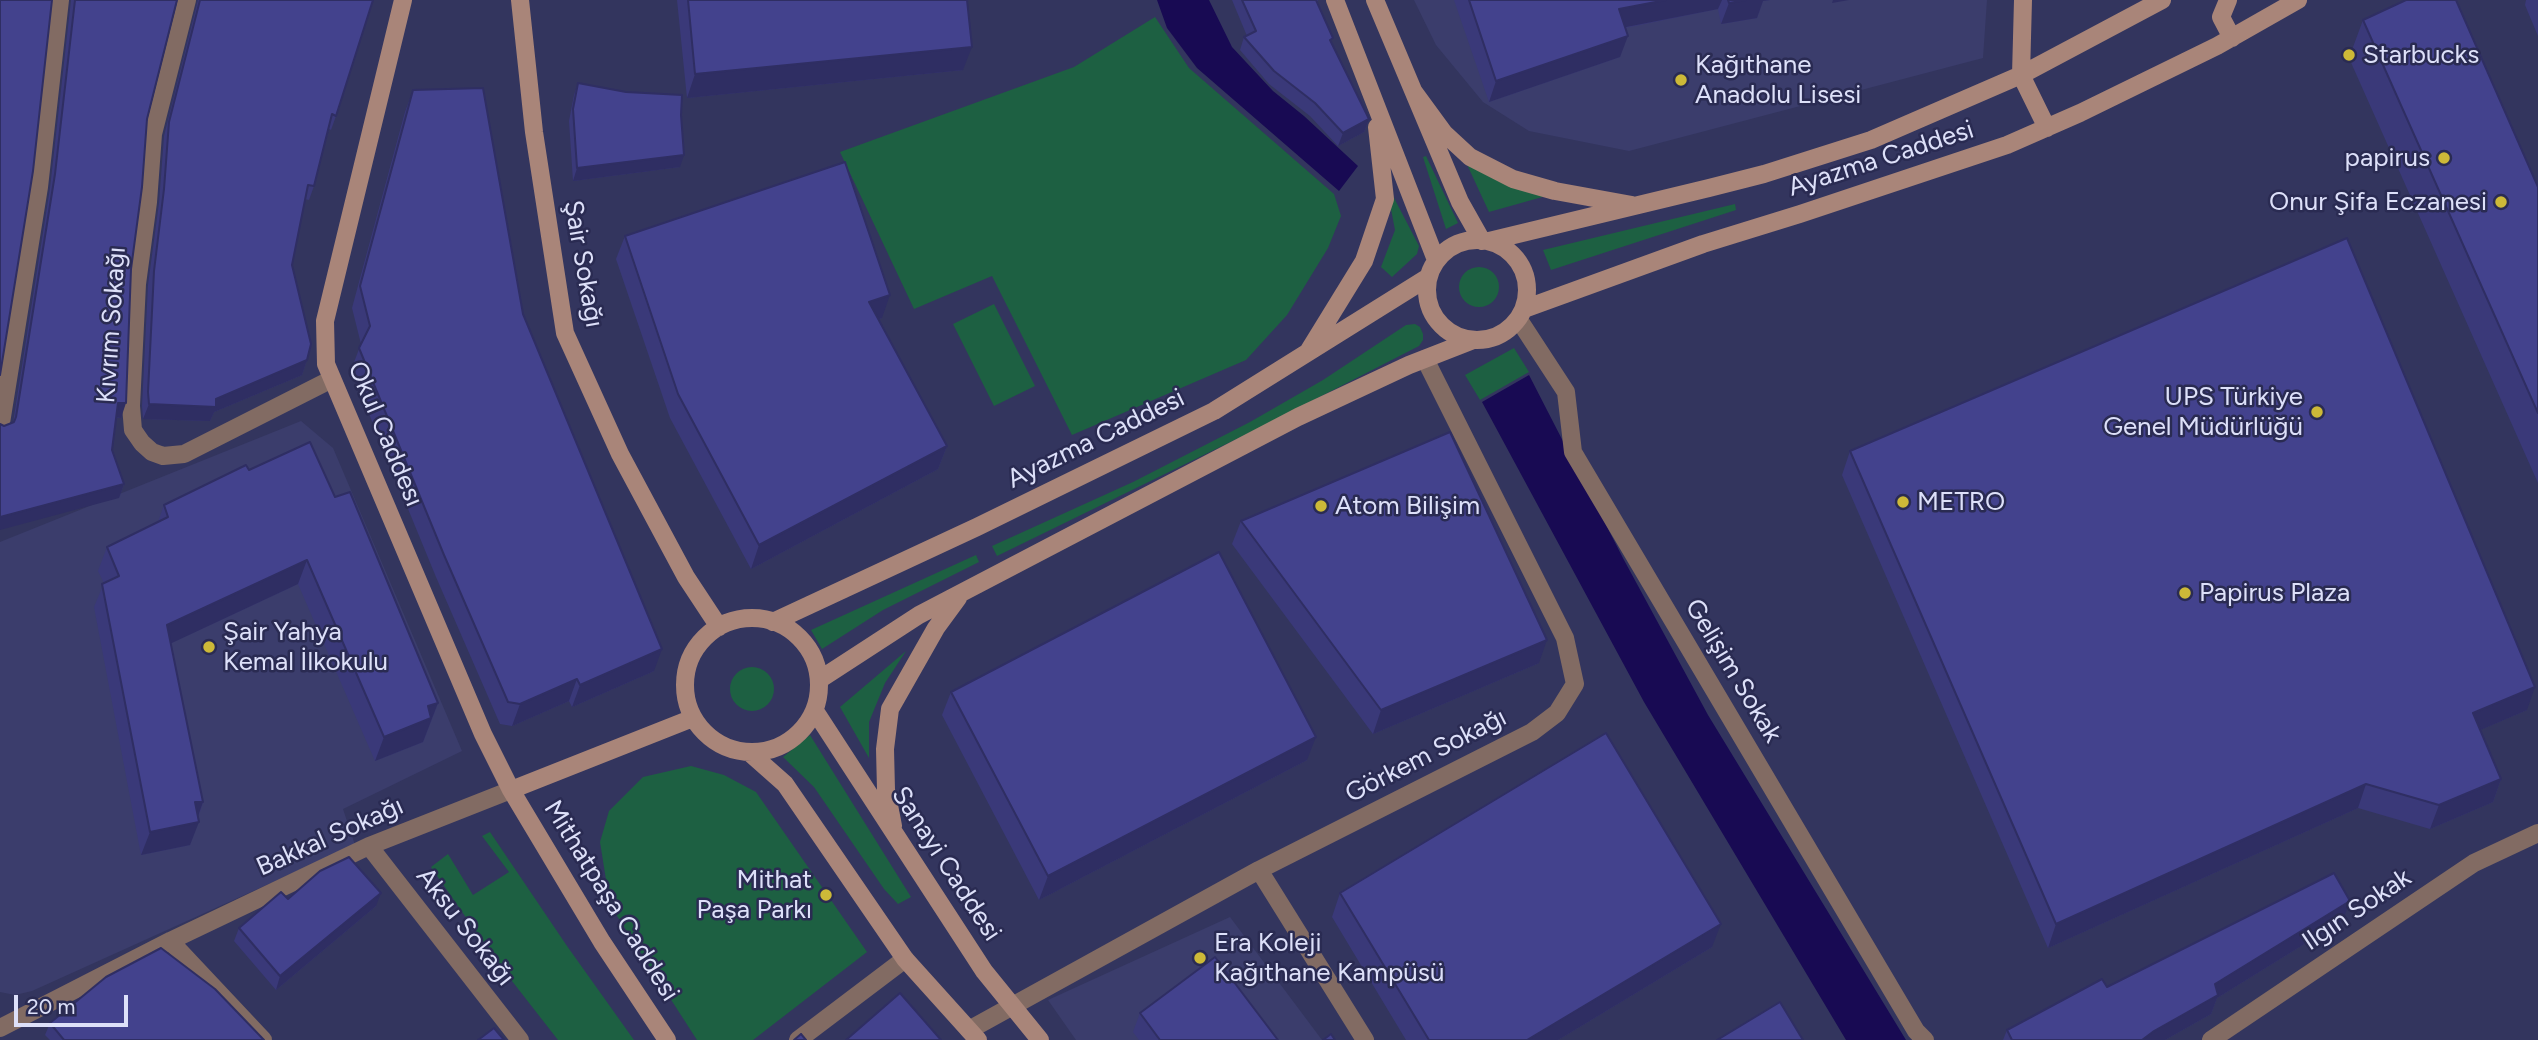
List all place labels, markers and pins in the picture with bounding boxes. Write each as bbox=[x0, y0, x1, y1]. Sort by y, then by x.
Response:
place label: Starbucks bbox=[2363, 39, 2479, 71]
marker: Starbucks bbox=[2341, 47, 2357, 63]
place label: Kağıthane Anadolu Lisesi bbox=[1695, 49, 1861, 110]
marker: Kağıthane Anadolu Lisesi bbox=[1673, 72, 1689, 88]
place label: papirus bbox=[2345, 142, 2430, 174]
marker: papirus bbox=[2436, 150, 2452, 166]
place label: Onur Şifa Eczanesi bbox=[2269, 186, 2487, 218]
marker: Onur Şifa Eczanesi bbox=[2493, 194, 2509, 210]
place label: UPS Türkiye Genel Müdürlüğü bbox=[2103, 381, 2303, 442]
marker: UPS Türkiye Genel Müdürlüğü bbox=[2309, 404, 2325, 420]
place label: METRO bbox=[1917, 486, 2005, 518]
place label: Atom Bilişim bbox=[1335, 490, 1480, 522]
marker: METRO bbox=[1895, 494, 1911, 510]
marker: Atom Bilişim bbox=[1313, 498, 1329, 514]
place label: Papirus Plaza bbox=[2199, 577, 2350, 609]
marker: Papirus Plaza bbox=[2177, 585, 2193, 601]
place label: Şair Yahya Kemal İlkokulu bbox=[223, 616, 388, 678]
marker: Şair Yahya Kemal İlkokulu bbox=[201, 639, 217, 655]
place label: Mithat Paşa Parkı bbox=[697, 864, 812, 926]
marker: Mithat Paşa Parkı bbox=[818, 887, 834, 903]
place label: Era Koleji Kağıthane Kampüsü bbox=[1214, 927, 1444, 988]
marker: Era Koleji Kağıthane Kampüsü bbox=[1192, 950, 1208, 966]

